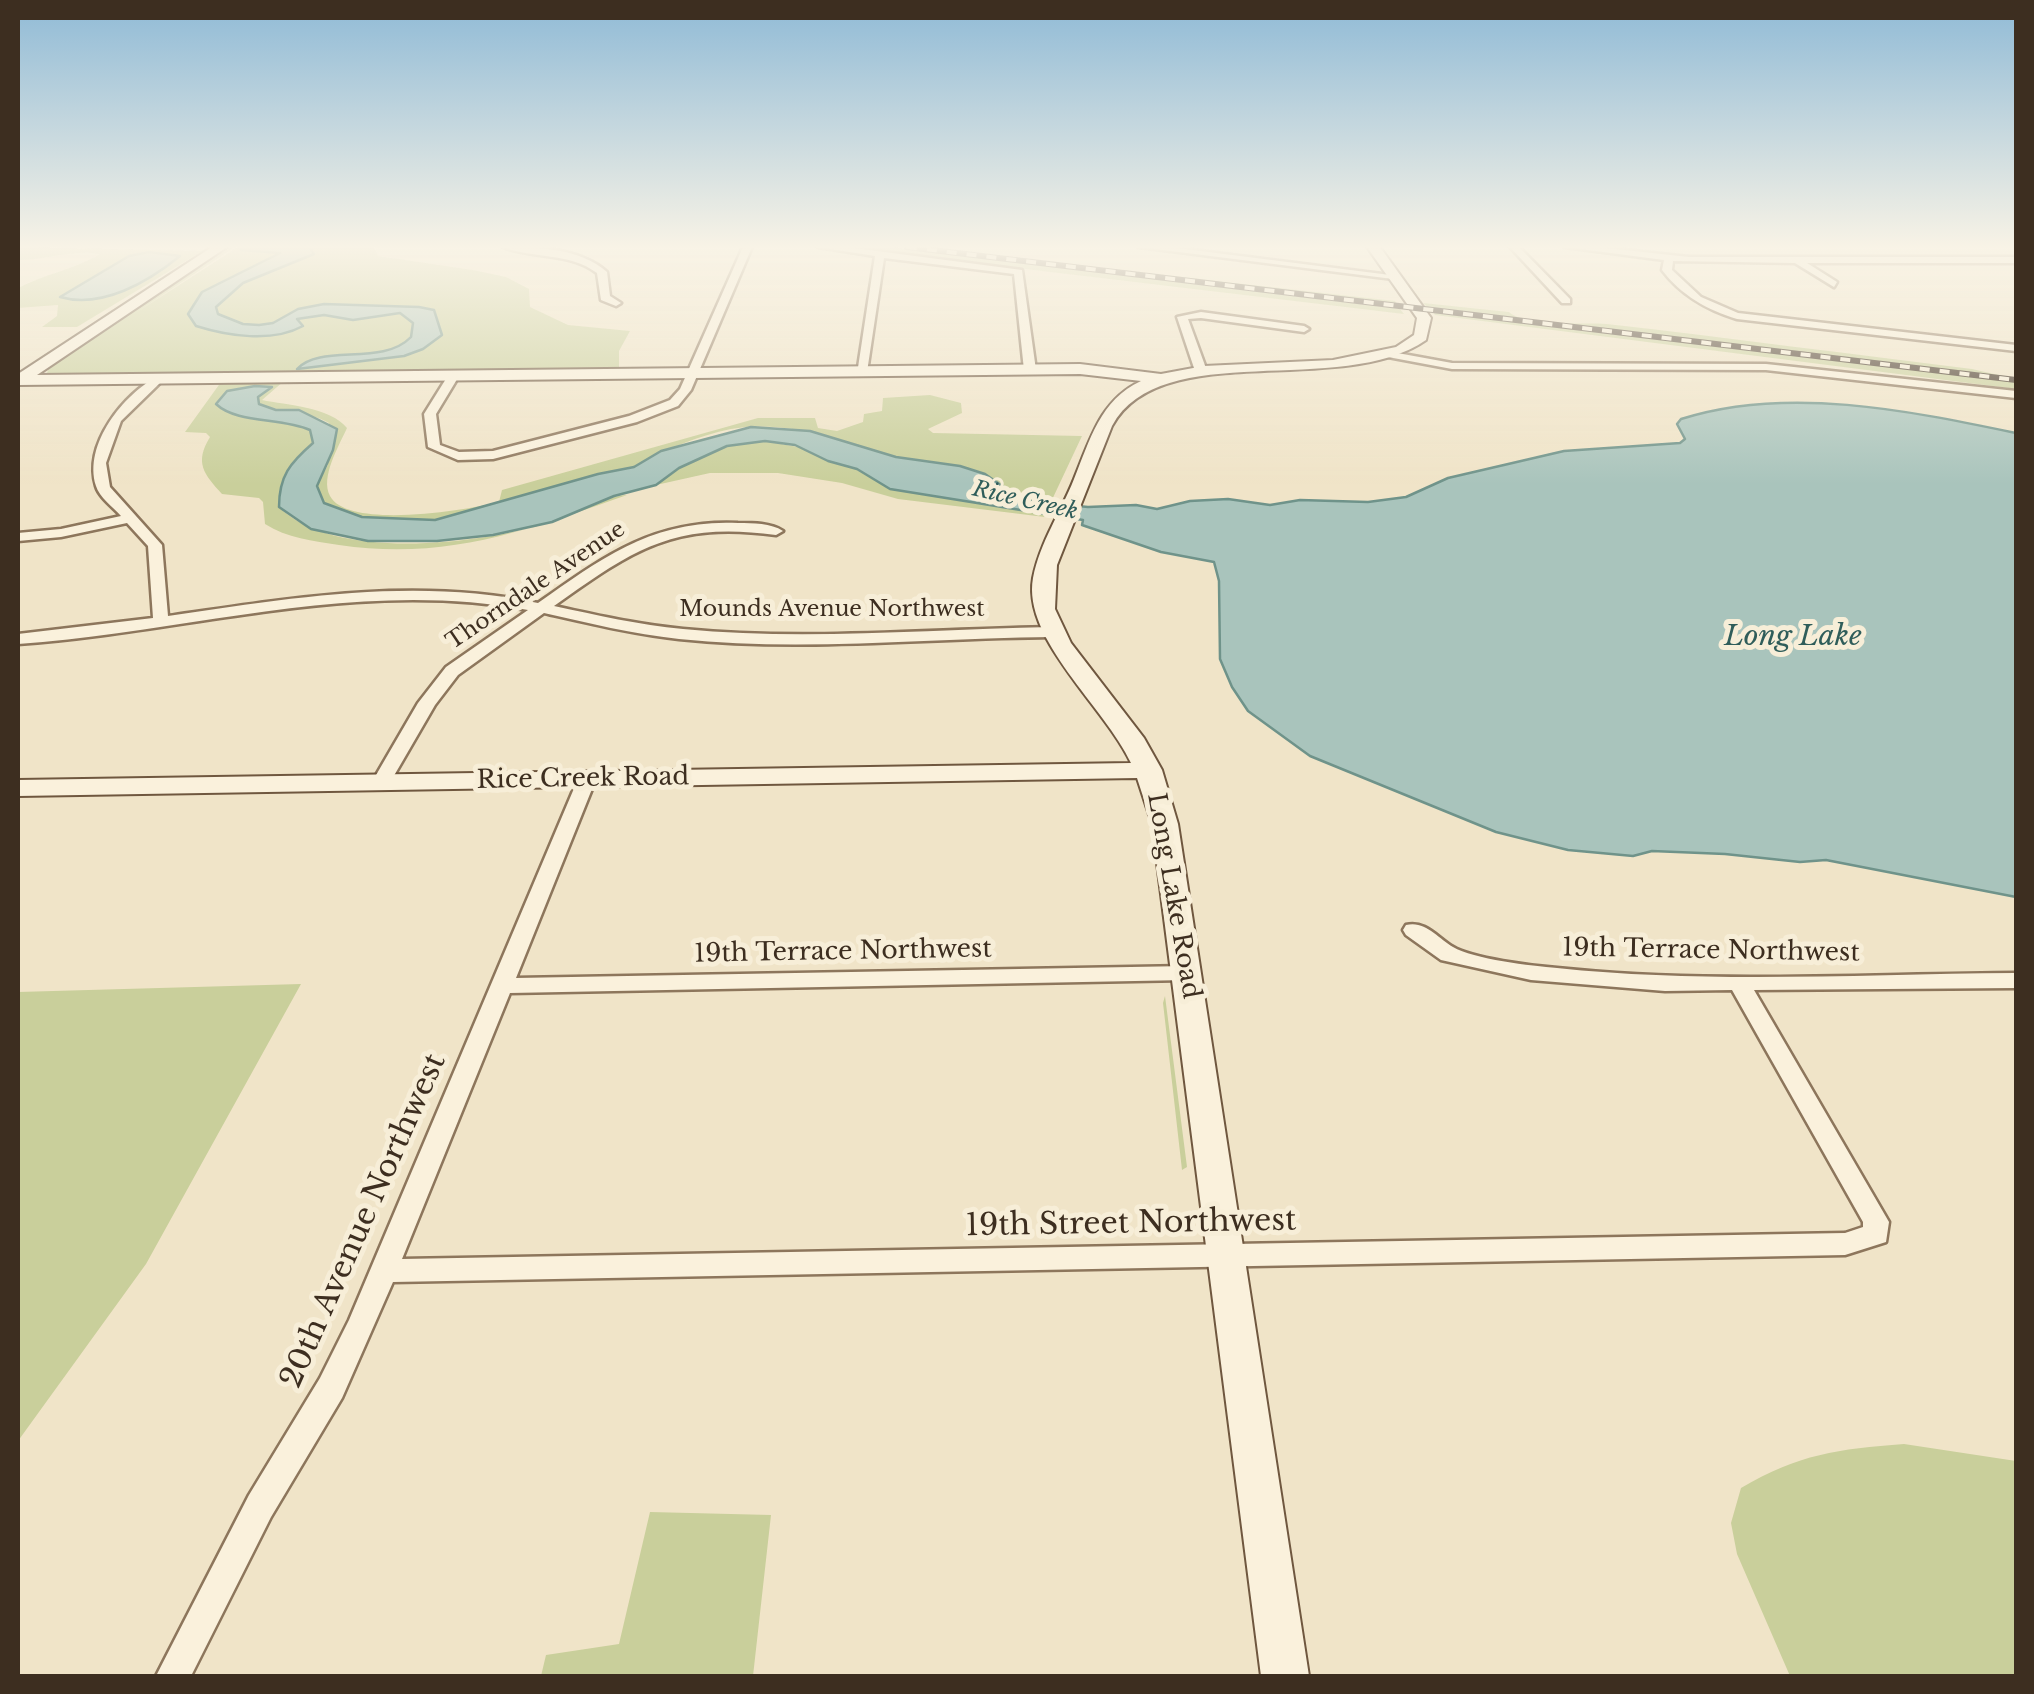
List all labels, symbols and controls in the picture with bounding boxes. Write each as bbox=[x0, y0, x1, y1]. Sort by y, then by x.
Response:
water label: Rice Creek bbox=[970, 476, 1080, 526]
street label: Thorndale Avenue bbox=[442, 516, 630, 656]
street label: Mounds Avenue Northwest bbox=[679, 597, 985, 623]
water label: Long Lake bbox=[1724, 620, 1862, 654]
street label: Rice Creek Road bbox=[476, 762, 690, 796]
street label: Long Lake Road bbox=[1140, 791, 1206, 1001]
street label: 19th Terrace Northwest bbox=[1562, 933, 1860, 969]
street label: 19th Terrace Northwest bbox=[694, 934, 992, 970]
street label: 20th Avenue Northwest bbox=[274, 1048, 454, 1394]
street label: 19th Street Northwest bbox=[965, 1203, 1297, 1245]

